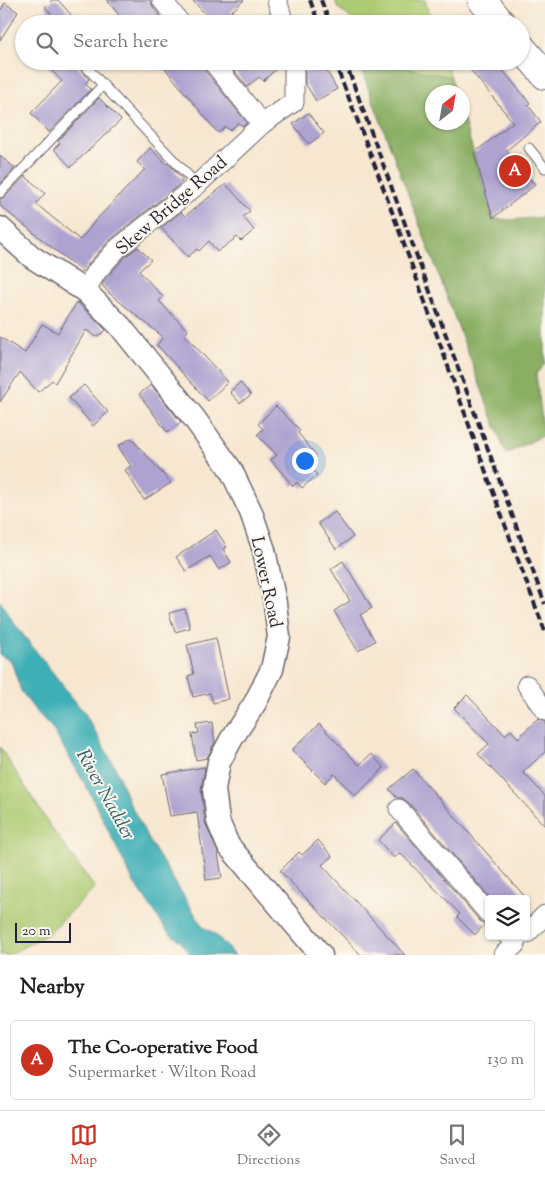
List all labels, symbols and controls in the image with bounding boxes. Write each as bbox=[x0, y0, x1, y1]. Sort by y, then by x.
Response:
search box bbox=[15, 15, 530, 70]
icon: search bbox=[33, 29, 61, 57]
text: Search here bbox=[73, 29, 168, 56]
north arrow bbox=[425, 85, 470, 130]
street label: Skew Bridge Road bbox=[111, 151, 234, 262]
pin: A bbox=[499, 152, 531, 190]
your location bbox=[292, 448, 318, 474]
street label: Lower Road bbox=[243, 534, 287, 630]
water label: River Nadder bbox=[69, 745, 141, 846]
map controls bbox=[485, 895, 530, 940]
button: layers bbox=[485, 895, 530, 940]
scale bar bbox=[15, 920, 71, 943]
text: 20 m bbox=[22, 922, 51, 942]
text: Nearby bbox=[20, 973, 85, 1003]
text: The Co-operative Food bbox=[68, 1035, 258, 1062]
text: A bbox=[31, 1049, 44, 1072]
text: 130 m bbox=[487, 1049, 524, 1072]
text: Supermarket · Wilton Road bbox=[68, 1062, 256, 1085]
tab: Map bbox=[70, 1121, 98, 1171]
tab: Directions bbox=[237, 1121, 300, 1171]
tab: Saved bbox=[439, 1121, 475, 1171]

